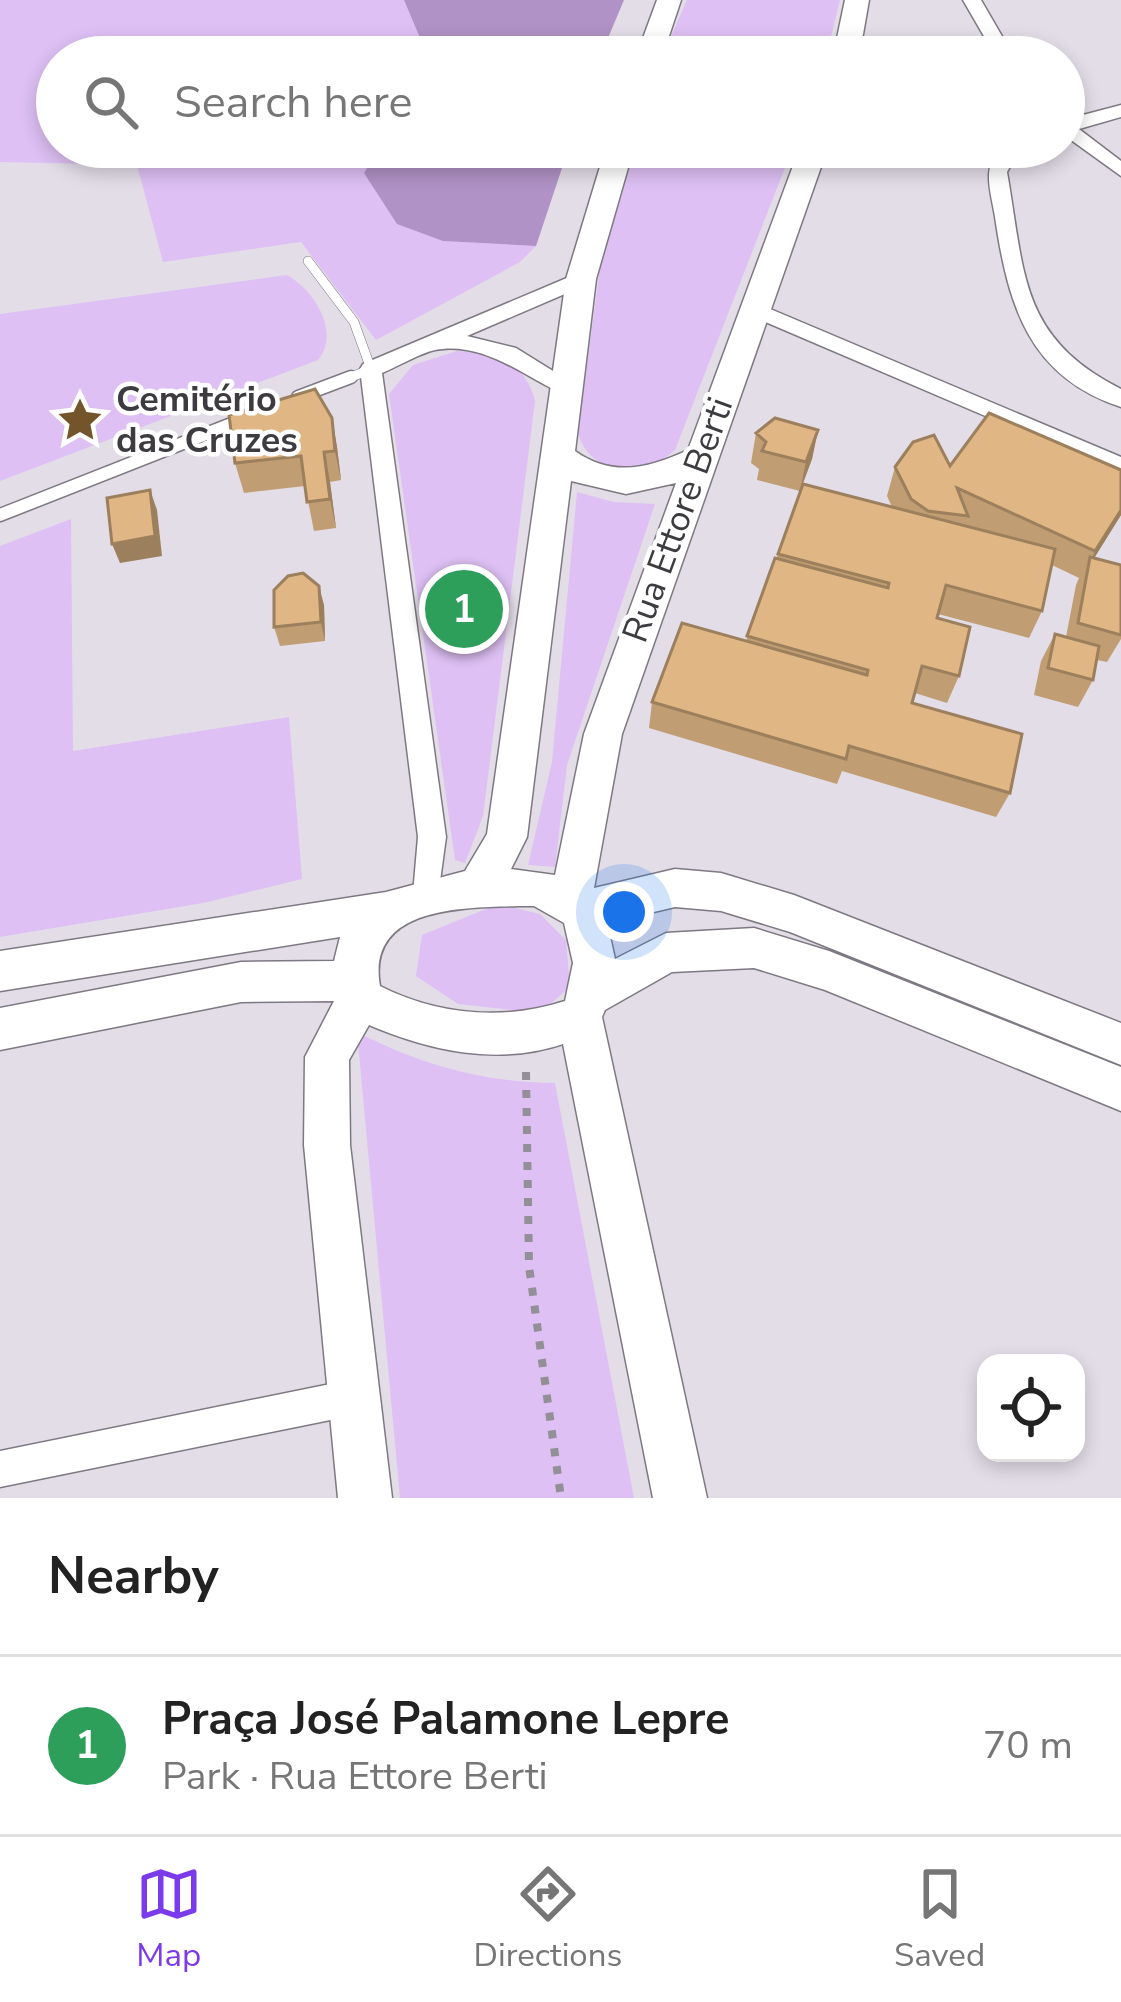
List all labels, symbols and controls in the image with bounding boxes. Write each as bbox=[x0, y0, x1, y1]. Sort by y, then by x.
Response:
search box bbox=[36, 36, 1085, 168]
icon: search bbox=[78, 69, 144, 135]
text: Search here bbox=[174, 72, 413, 133]
place label: Cemitério das Cruzes bbox=[116, 375, 298, 465]
street label: Rua Ettore Berti bbox=[611, 391, 745, 649]
place icon: Cemitério das Cruzes bbox=[55, 395, 105, 445]
pin: 1 bbox=[425, 564, 503, 654]
your location bbox=[594, 882, 654, 942]
map controls bbox=[977, 1354, 1085, 1462]
button: locate bbox=[977, 1354, 1085, 1462]
text: Nearby bbox=[48, 1541, 219, 1611]
text: Praça José Palamone Lepre bbox=[162, 1689, 729, 1750]
text: 1 bbox=[75, 1719, 99, 1772]
text: 70 m bbox=[983, 1719, 1073, 1772]
text: Park · Rua Ettore Berti bbox=[162, 1750, 548, 1803]
tab: Map bbox=[136, 1861, 202, 1978]
tab: Directions bbox=[474, 1861, 622, 1978]
tab: Saved bbox=[894, 1861, 985, 1978]

